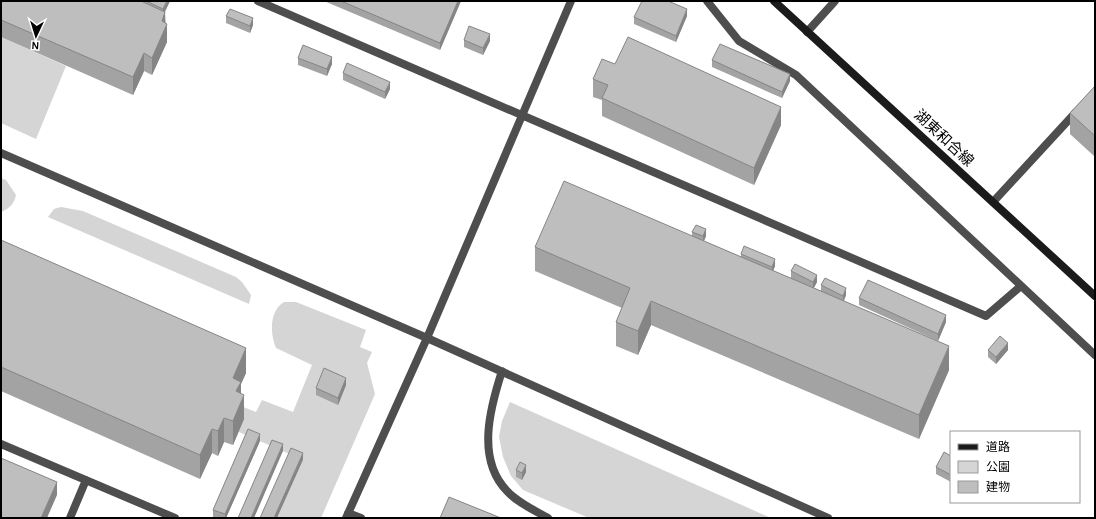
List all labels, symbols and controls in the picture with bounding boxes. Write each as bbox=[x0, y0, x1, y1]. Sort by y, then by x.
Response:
north arrow bbox=[16, 16, 56, 56]
text: N bbox=[31, 39, 40, 52]
street label: 湖東和合線 bbox=[910, 106, 978, 170]
legend bbox=[950, 431, 1080, 503]
text: 道路 bbox=[986, 440, 1010, 454]
text: 公園 bbox=[986, 460, 1010, 474]
text: 建物 bbox=[986, 480, 1010, 494]

